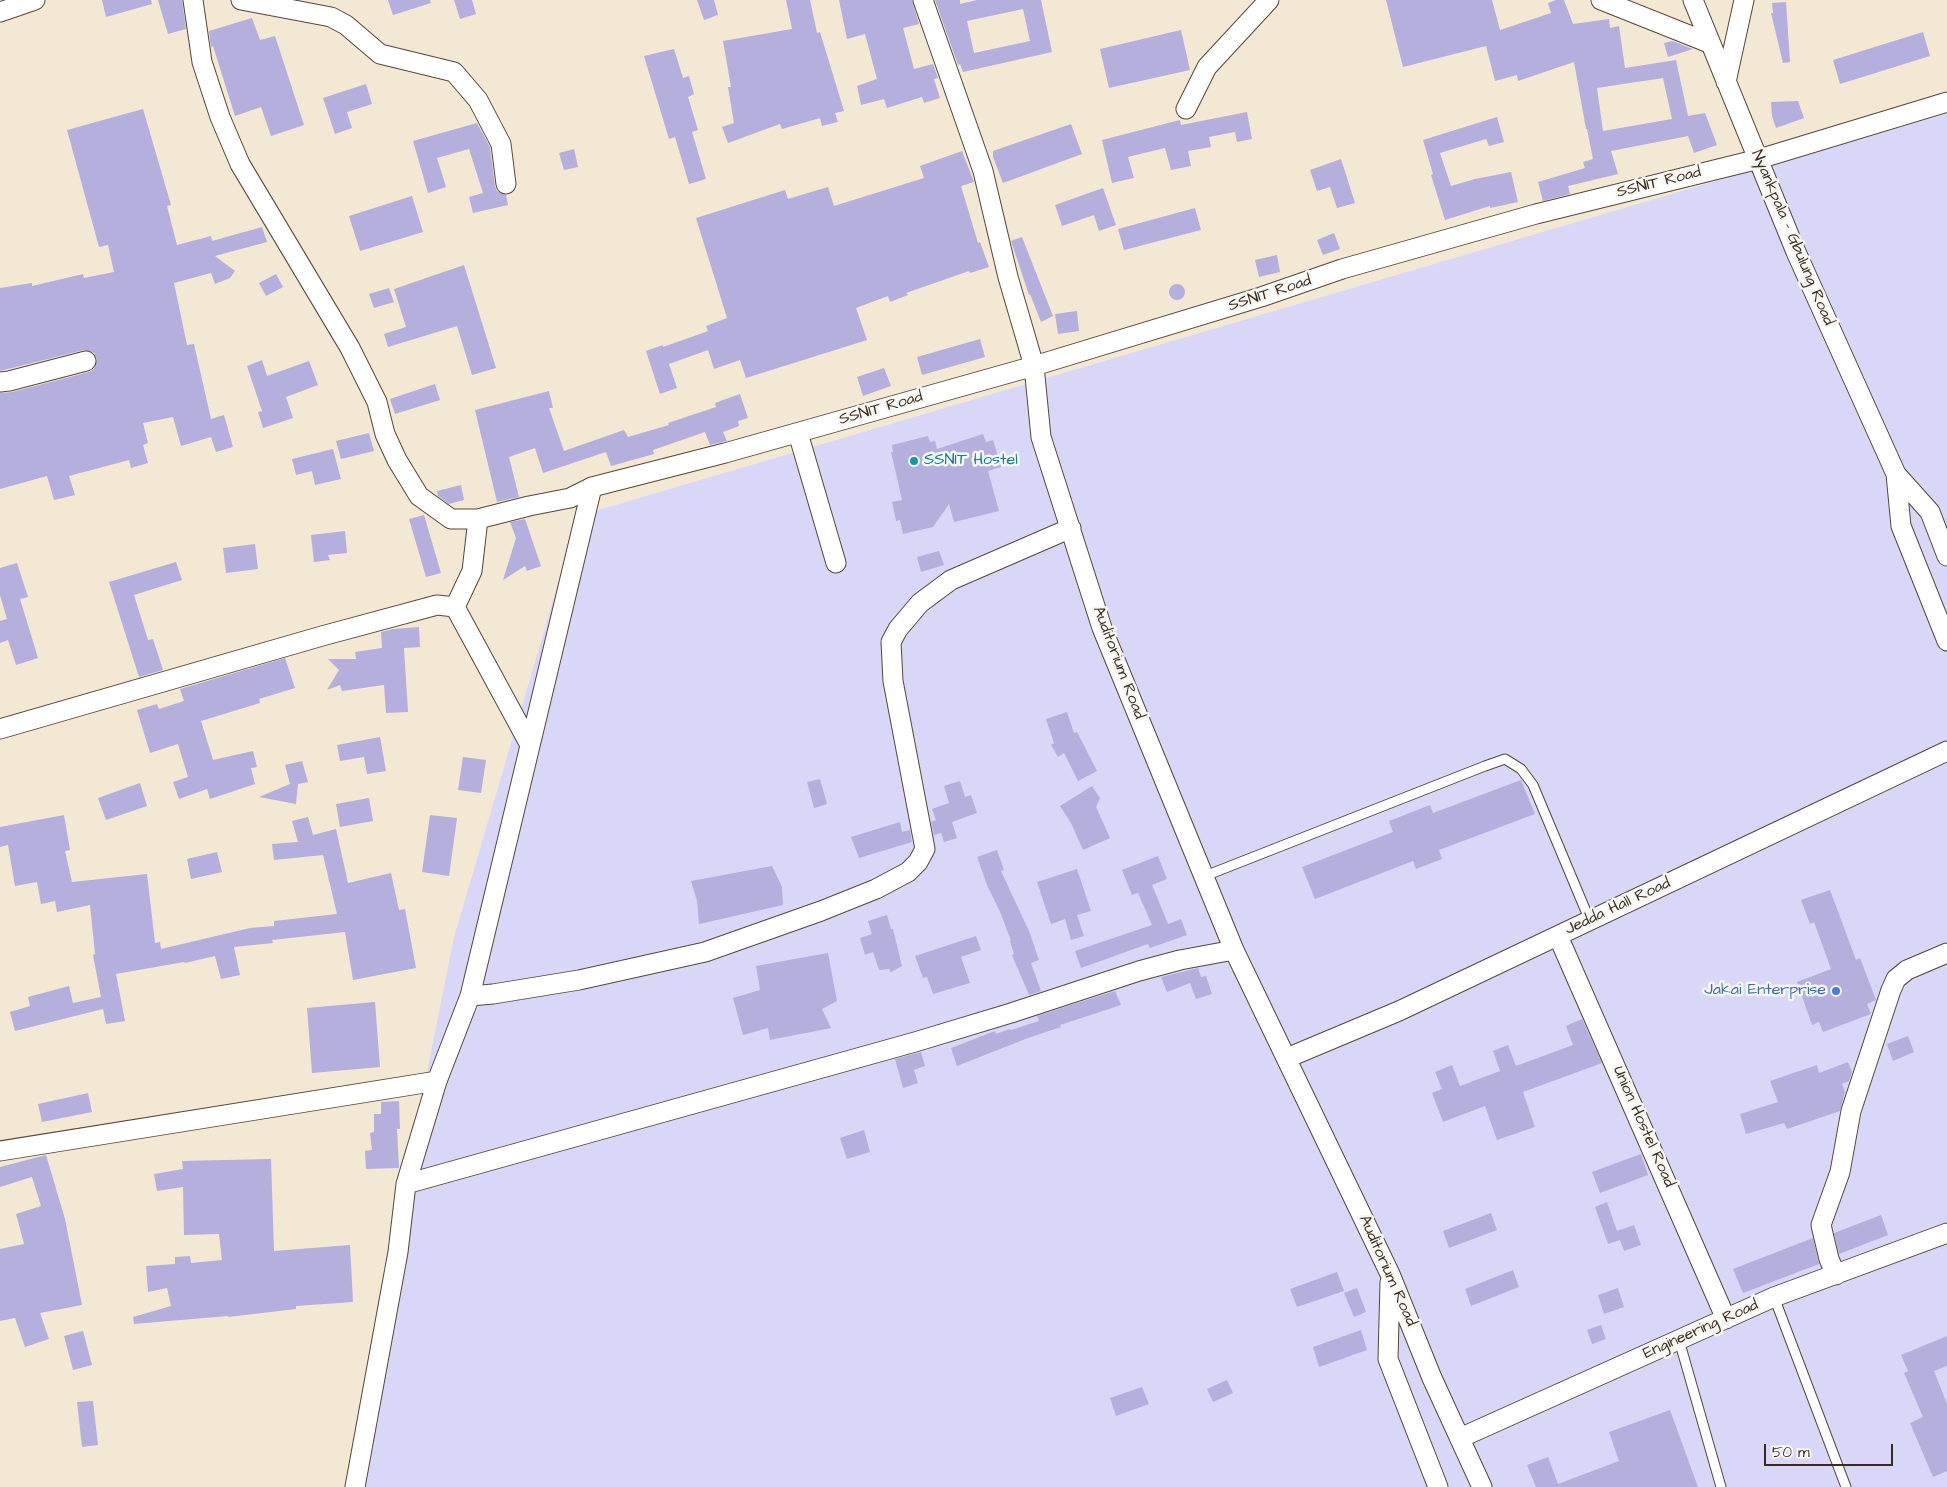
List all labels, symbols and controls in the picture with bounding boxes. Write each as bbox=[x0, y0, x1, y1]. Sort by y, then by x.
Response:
street label: Nyankpala - Gbulung Road bbox=[1746, 147, 1838, 329]
street label: SSNIT Road bbox=[1615, 163, 1703, 203]
street label: SSNIT Road bbox=[1226, 272, 1314, 316]
street label: SSNIT Road bbox=[837, 388, 925, 430]
place label: SSNIT Hostel bbox=[924, 451, 1018, 471]
marker: SSNIT Hostel bbox=[908, 455, 920, 467]
street label: Auditorium Road bbox=[1088, 604, 1148, 722]
street label: Jedda Hall Road bbox=[1562, 874, 1674, 940]
place label: Jakai Enterprise bbox=[1704, 981, 1826, 1001]
marker: Jakai Enterprise bbox=[1830, 985, 1842, 997]
street label: Union Hostel Road bbox=[1608, 1064, 1678, 1190]
street label: Auditorium Road bbox=[1354, 1213, 1420, 1329]
street label: Engineering Road bbox=[1640, 1296, 1762, 1364]
scale bar bbox=[1767, 1434, 1896, 1466]
text: 50 m bbox=[1772, 1442, 1810, 1463]

